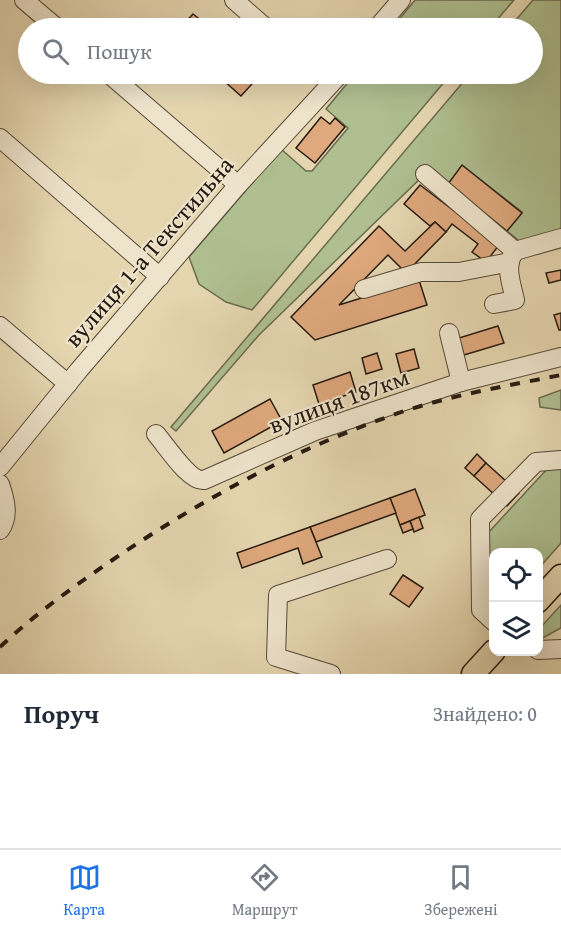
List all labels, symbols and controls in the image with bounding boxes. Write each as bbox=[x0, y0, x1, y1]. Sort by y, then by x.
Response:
search box bbox=[18, 18, 543, 84]
icon: search bbox=[39, 35, 72, 68]
text: Пошук bbox=[87, 35, 152, 67]
street label: вулиця 1-а Текстильна bbox=[56, 148, 242, 355]
street label: вулиця 187км bbox=[264, 359, 414, 442]
map controls bbox=[489, 548, 543, 656]
button: locate bbox=[489, 548, 543, 602]
button: layers bbox=[489, 602, 543, 656]
text: Поруч bbox=[24, 694, 99, 733]
text: Знайдено: 0 bbox=[433, 699, 537, 728]
tab: Карта bbox=[64, 861, 105, 921]
tab: Маршрут bbox=[232, 861, 297, 921]
tab: Збережені bbox=[424, 861, 497, 921]

